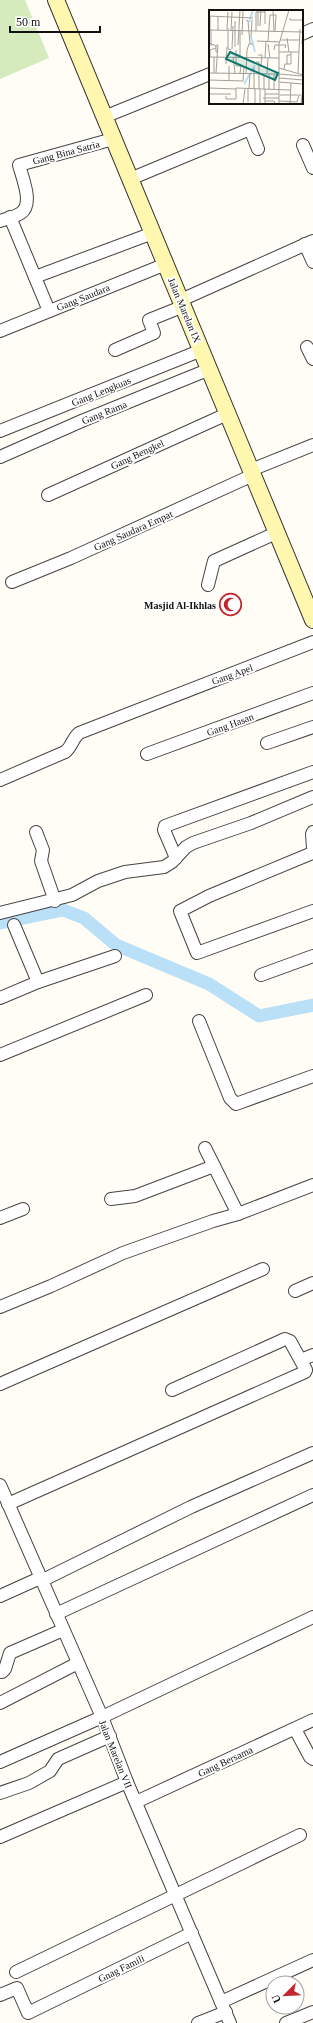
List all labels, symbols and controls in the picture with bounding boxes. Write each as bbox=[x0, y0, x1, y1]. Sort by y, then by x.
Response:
scale bar bbox=[10, 8, 100, 34]
inset map bbox=[209, 10, 303, 104]
text: 50 m bbox=[16, 15, 41, 29]
street label: Gang Bina Satria bbox=[31, 138, 101, 167]
street label: Jalan Marelan IX bbox=[166, 276, 203, 345]
street label: Gang Saudara bbox=[55, 282, 112, 313]
street label: Gang Lengkuas bbox=[70, 375, 133, 408]
street label: Gang Rama bbox=[80, 398, 129, 426]
street label: Gang Bengkel bbox=[109, 437, 166, 472]
street label: Gang Saudara Empat bbox=[92, 508, 174, 553]
mosque icon: Masjid Al-Ikhlas bbox=[218, 592, 244, 618]
place label: Masjid Al-Ikhlas bbox=[144, 600, 216, 611]
street label: Gang Apel bbox=[210, 662, 254, 687]
street label: Gang Hasan bbox=[205, 711, 255, 738]
street label: Jalan Marelan VII bbox=[97, 1718, 134, 1790]
street label: Gang Bersama bbox=[196, 1744, 255, 1779]
street label: Gnag Famili bbox=[96, 1952, 146, 1984]
north arrow bbox=[265, 1975, 305, 2015]
text: U bbox=[269, 1993, 283, 2005]

